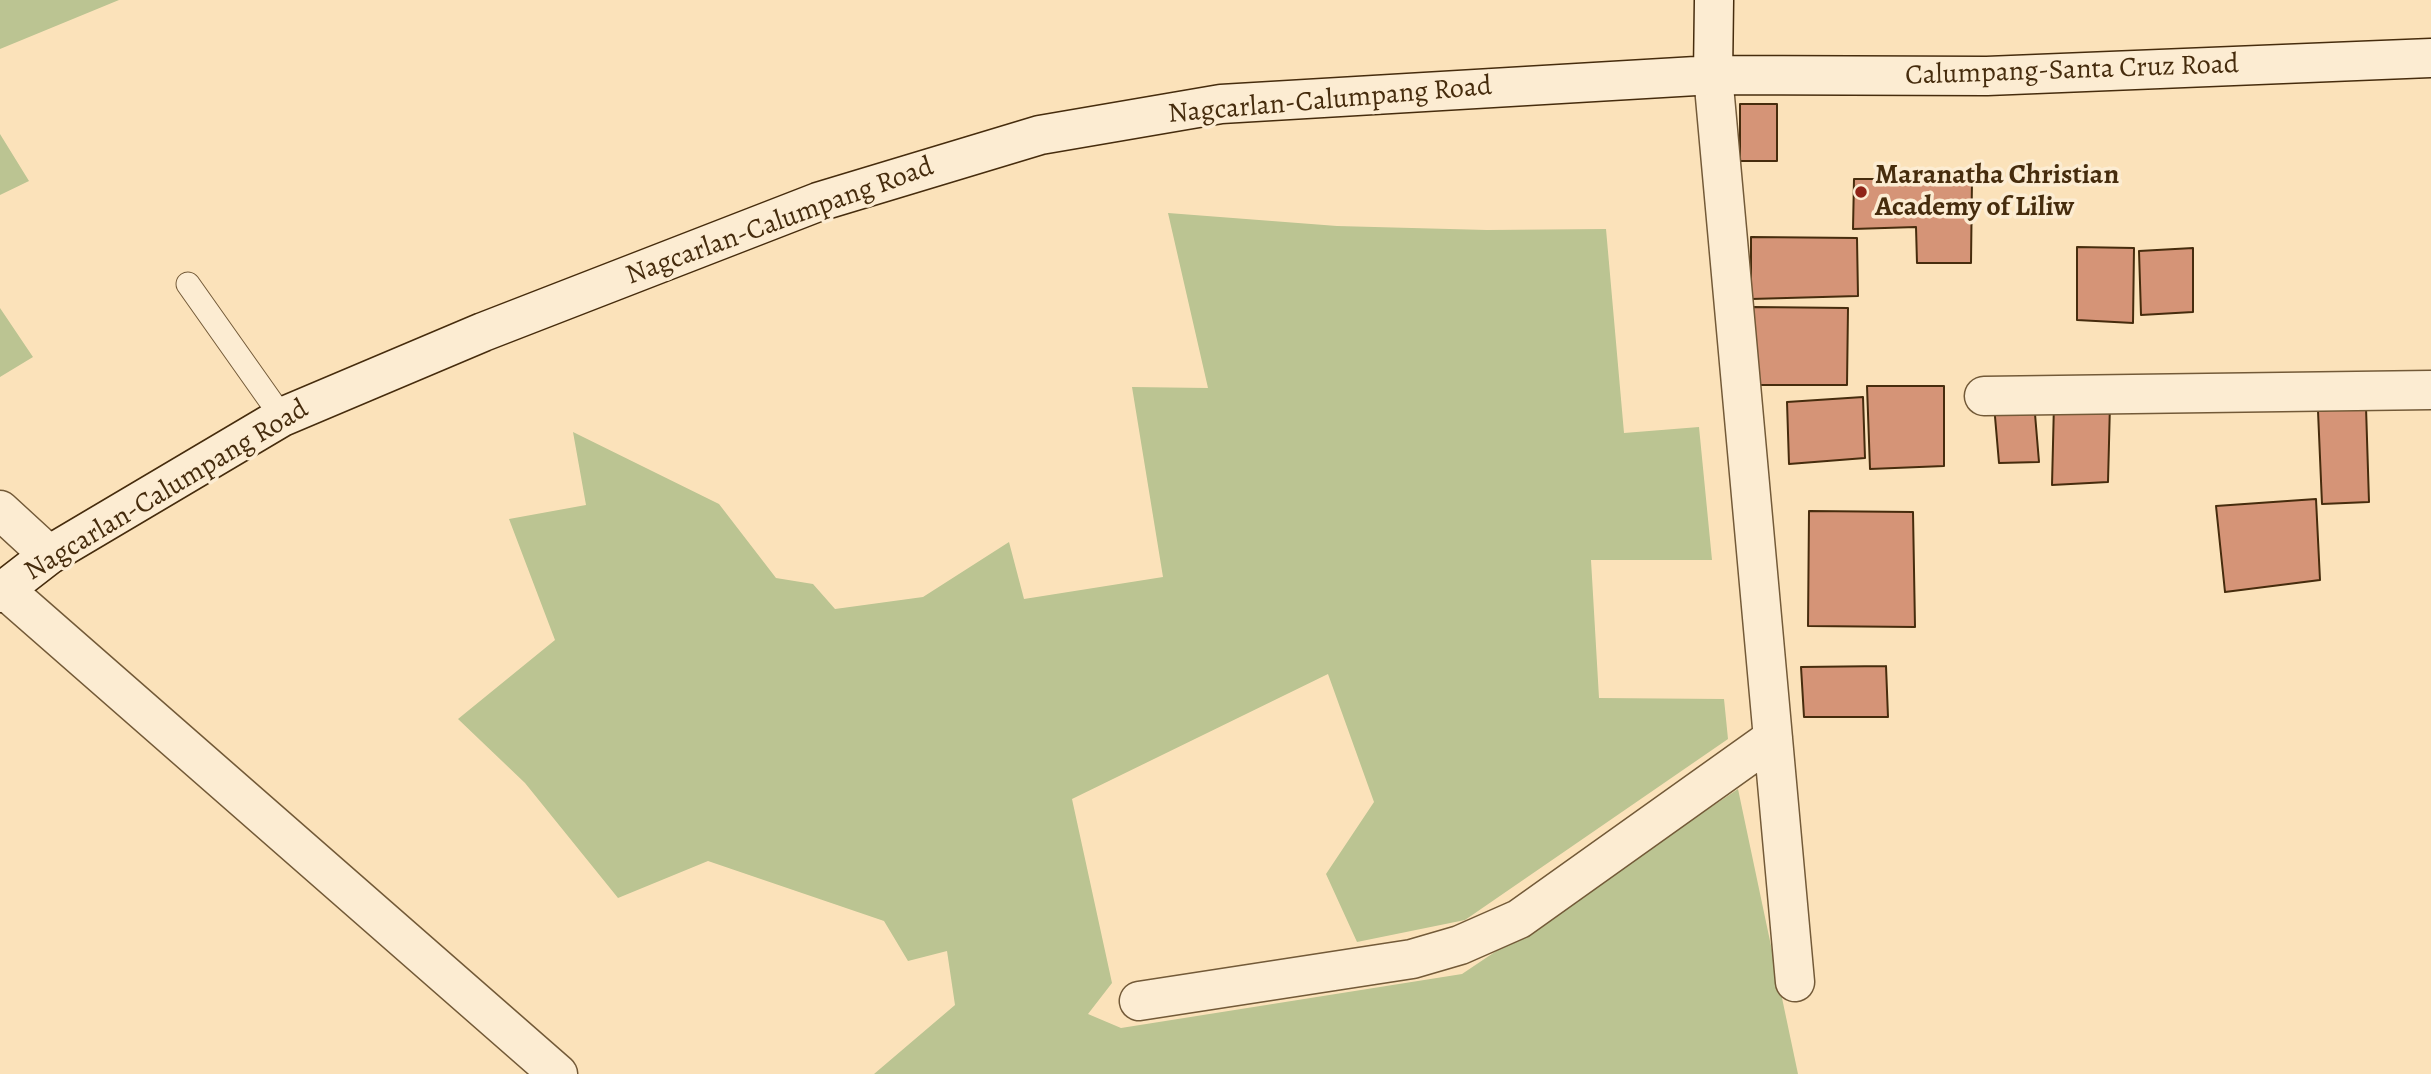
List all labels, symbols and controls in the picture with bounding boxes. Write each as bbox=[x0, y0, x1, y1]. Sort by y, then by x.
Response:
street label: Calumpang-Santa Cruz Road bbox=[1905, 48, 2239, 94]
street label: Nagcarlan-Calumpang Road bbox=[1167, 70, 1493, 132]
street label: Nagcarlan-Calumpang Road bbox=[622, 151, 938, 293]
place label: Maranatha Christian Academy of Liliw bbox=[1875, 159, 2119, 225]
marker: Maranatha Christian Academy of Liliw bbox=[1853, 184, 1869, 200]
street label: Nagcarlan-Calumpang Road bbox=[19, 393, 315, 589]

